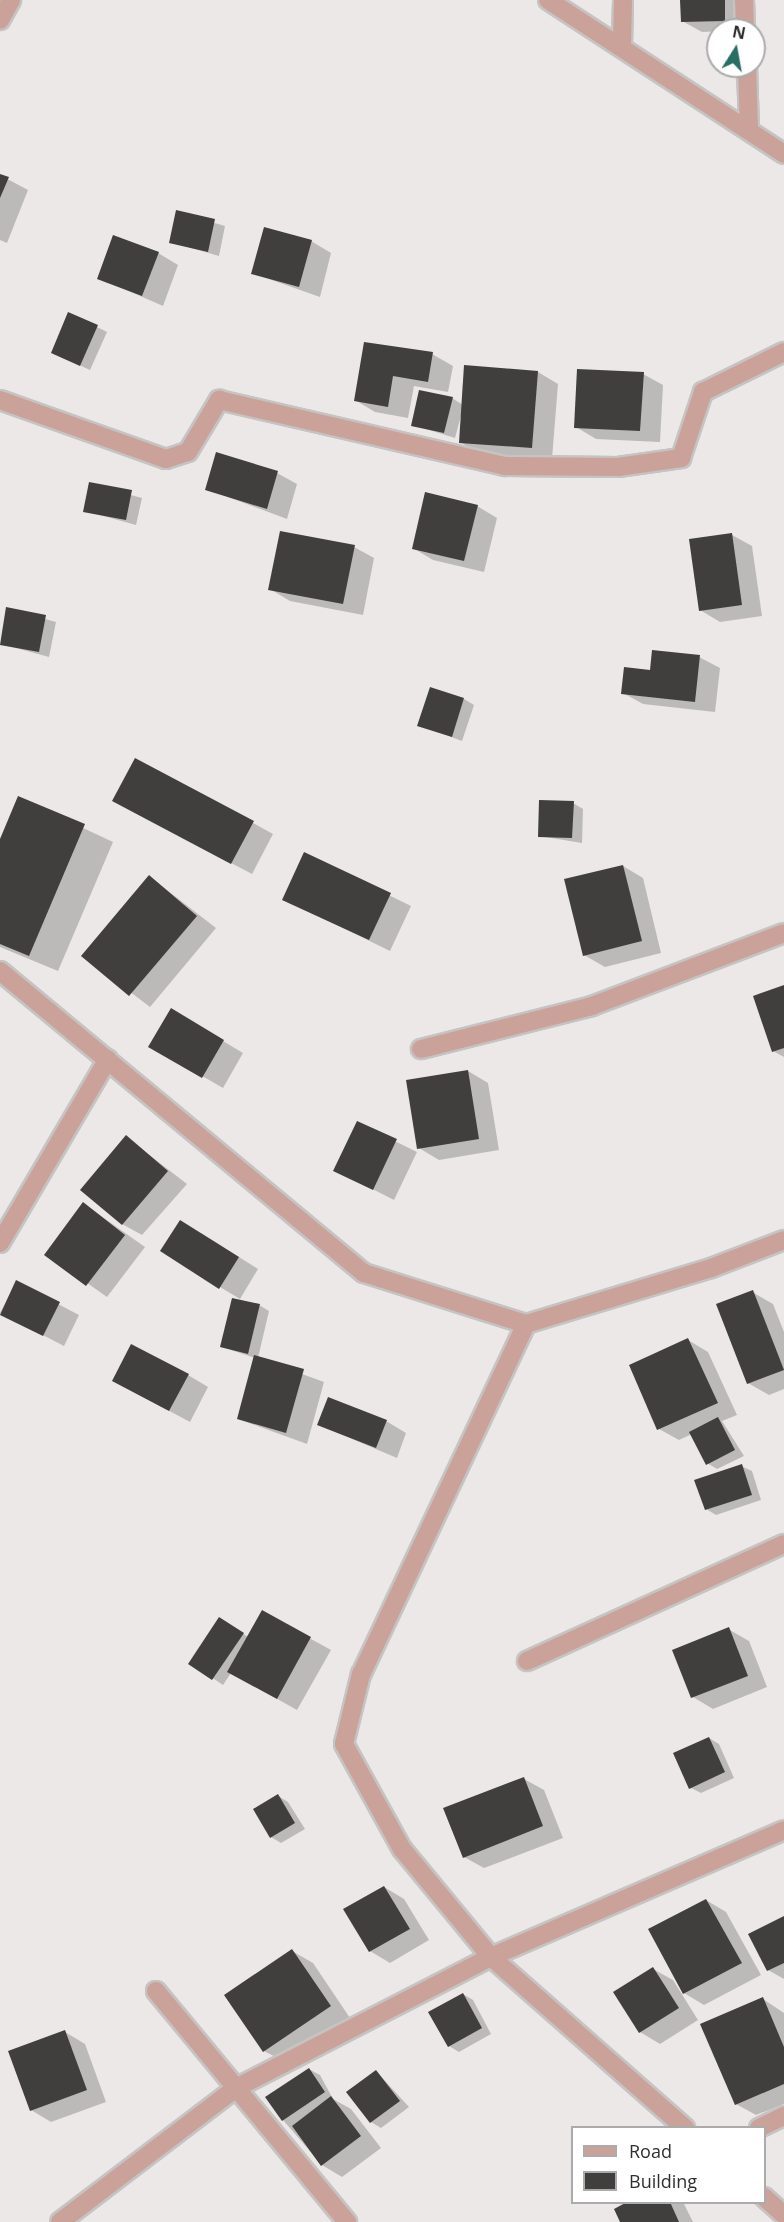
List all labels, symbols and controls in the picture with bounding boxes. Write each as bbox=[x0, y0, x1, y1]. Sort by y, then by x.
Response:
north arrow bbox=[706, 18, 766, 78]
text: N bbox=[731, 20, 748, 44]
legend bbox=[571, 2126, 766, 2204]
text: Road bbox=[629, 2139, 672, 2163]
text: Building bbox=[629, 2169, 697, 2193]

